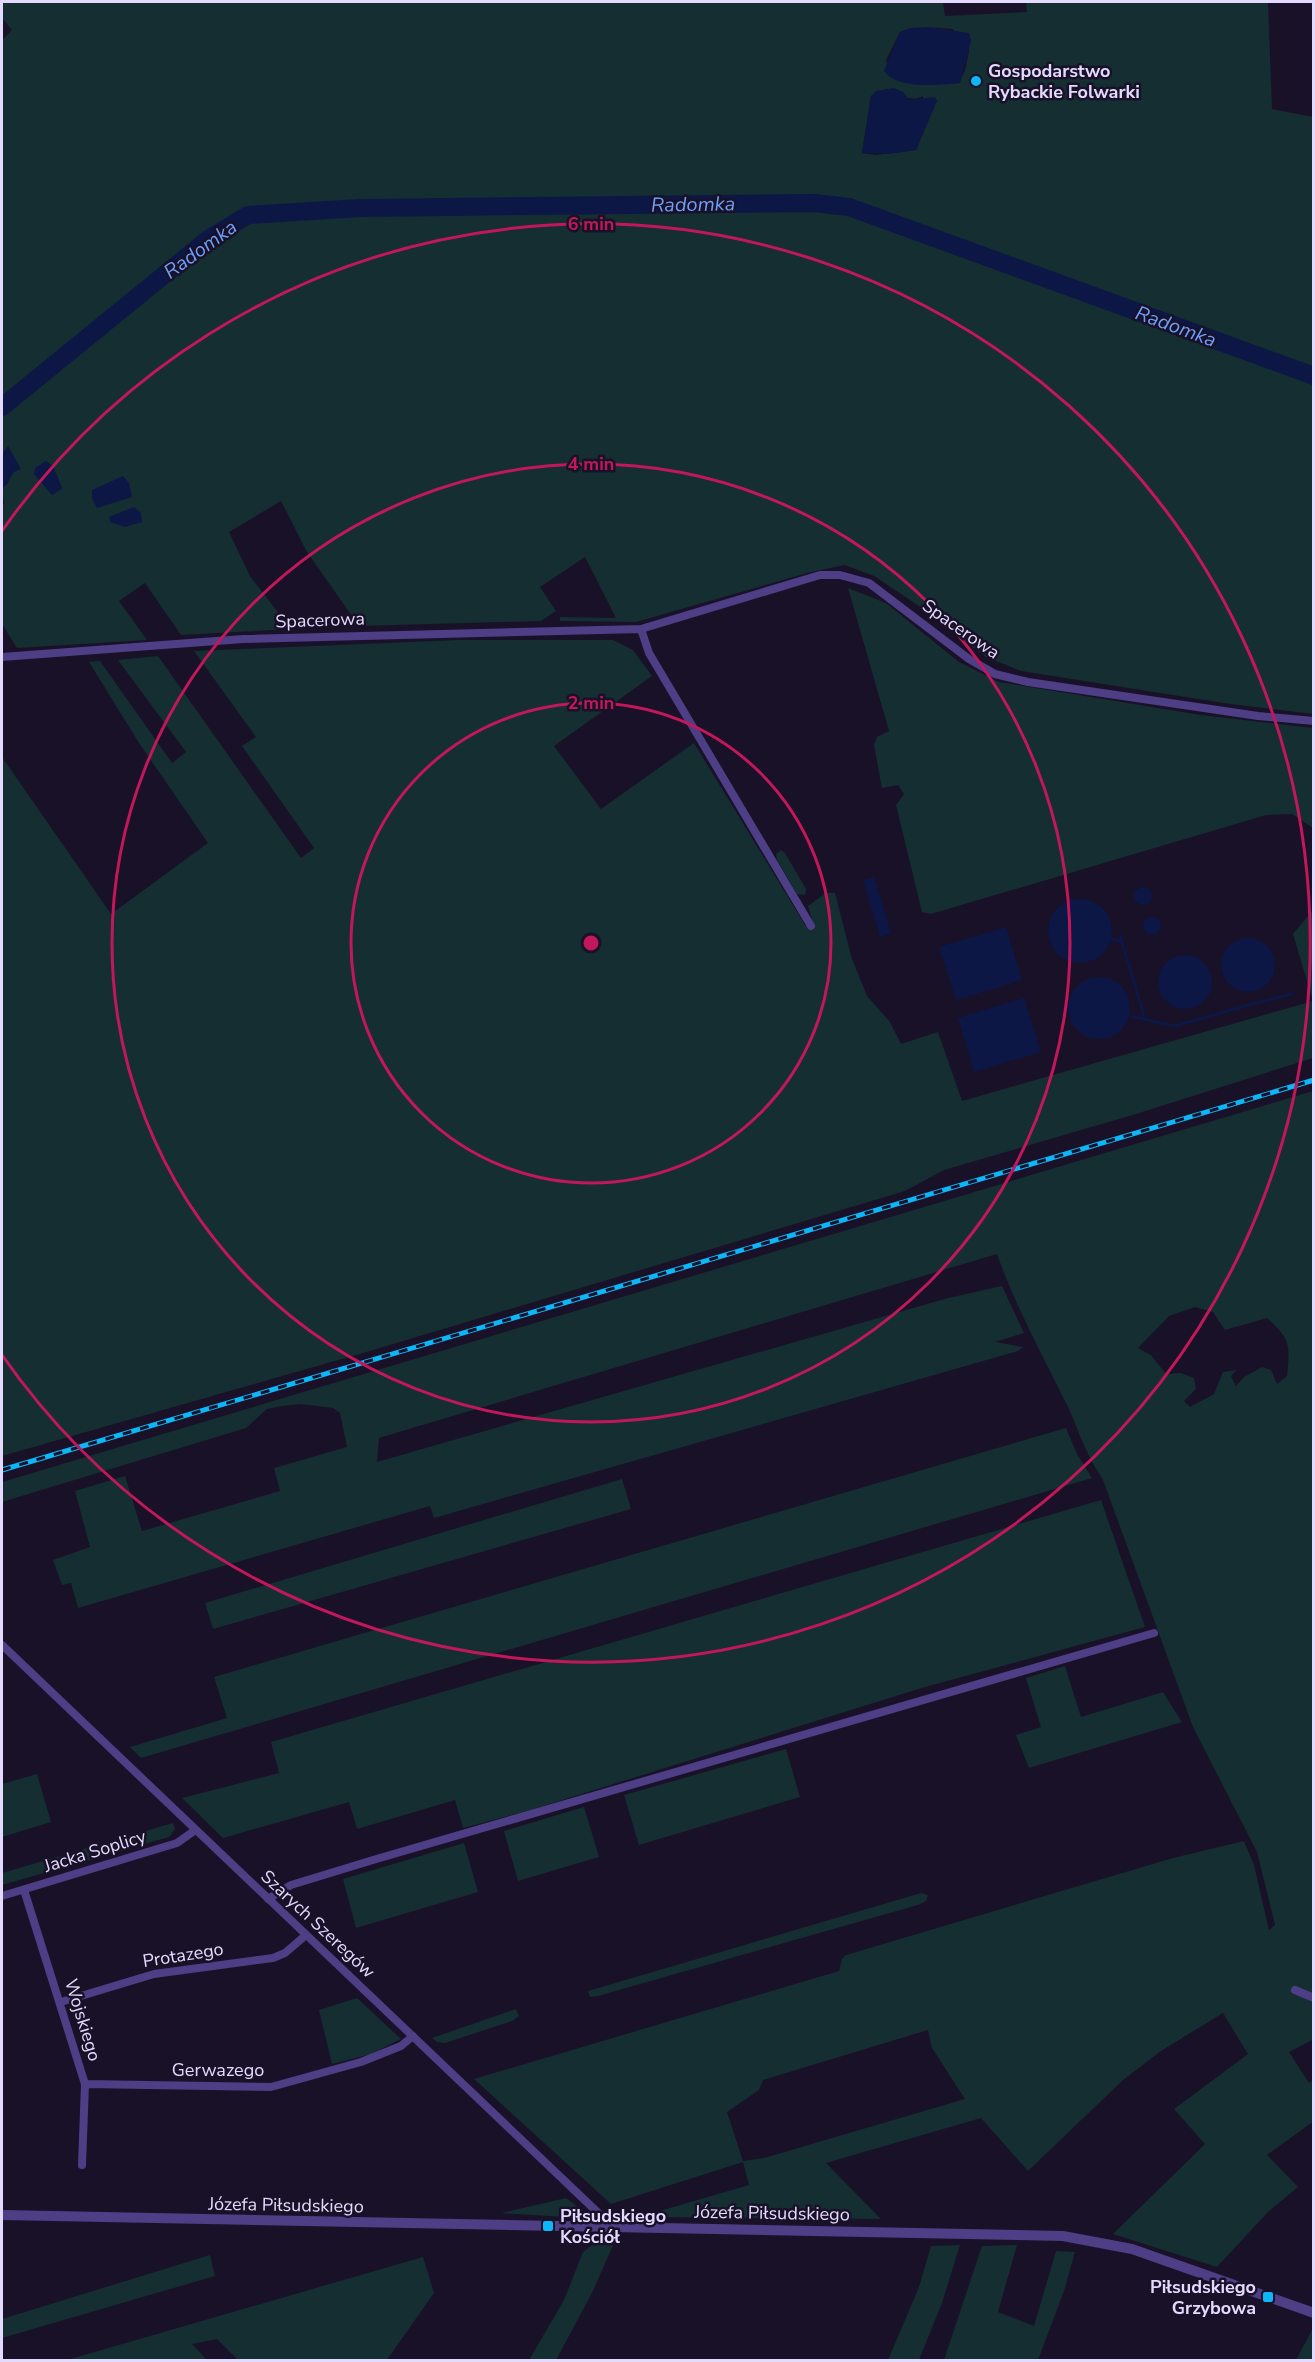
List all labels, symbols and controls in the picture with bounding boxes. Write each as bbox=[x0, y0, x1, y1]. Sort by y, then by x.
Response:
place label: Gospodarstwo Rybackie Folwarki bbox=[988, 59, 1140, 104]
marker: Gospodarstwo Rybackie Folwarki bbox=[969, 74, 983, 88]
water label: Radomka bbox=[651, 190, 735, 219]
text: 6 min bbox=[568, 212, 614, 236]
water label: Radomka bbox=[158, 214, 242, 285]
water label: Radomka bbox=[1132, 299, 1220, 354]
text: 4 min bbox=[568, 452, 614, 476]
street label: Spacerowa bbox=[917, 593, 1005, 665]
street label: Spacerowa bbox=[275, 606, 365, 634]
text: 2 min bbox=[568, 691, 614, 715]
centre of rings bbox=[581, 933, 601, 953]
street label: Jacka Soplicy bbox=[40, 1824, 150, 1878]
street label: Szarych Szeregów bbox=[256, 1865, 380, 1983]
street label: Protazego bbox=[141, 1937, 225, 1973]
street label: Wojskiego bbox=[59, 1976, 107, 2064]
street label: Gerwazego bbox=[172, 2058, 264, 2082]
street label: Józefa Piłsudskiego bbox=[207, 2192, 364, 2218]
street label: Józefa Piłsudskiego bbox=[693, 2200, 850, 2226]
place label: Piłsudskiego Kościół bbox=[560, 2204, 666, 2249]
marker: Piłsudskiego Kościół bbox=[541, 2219, 555, 2233]
place label: Piłsudskiego Grzybowa bbox=[1150, 2275, 1256, 2320]
marker: Piłsudskiego Grzybowa bbox=[1261, 2290, 1275, 2304]

